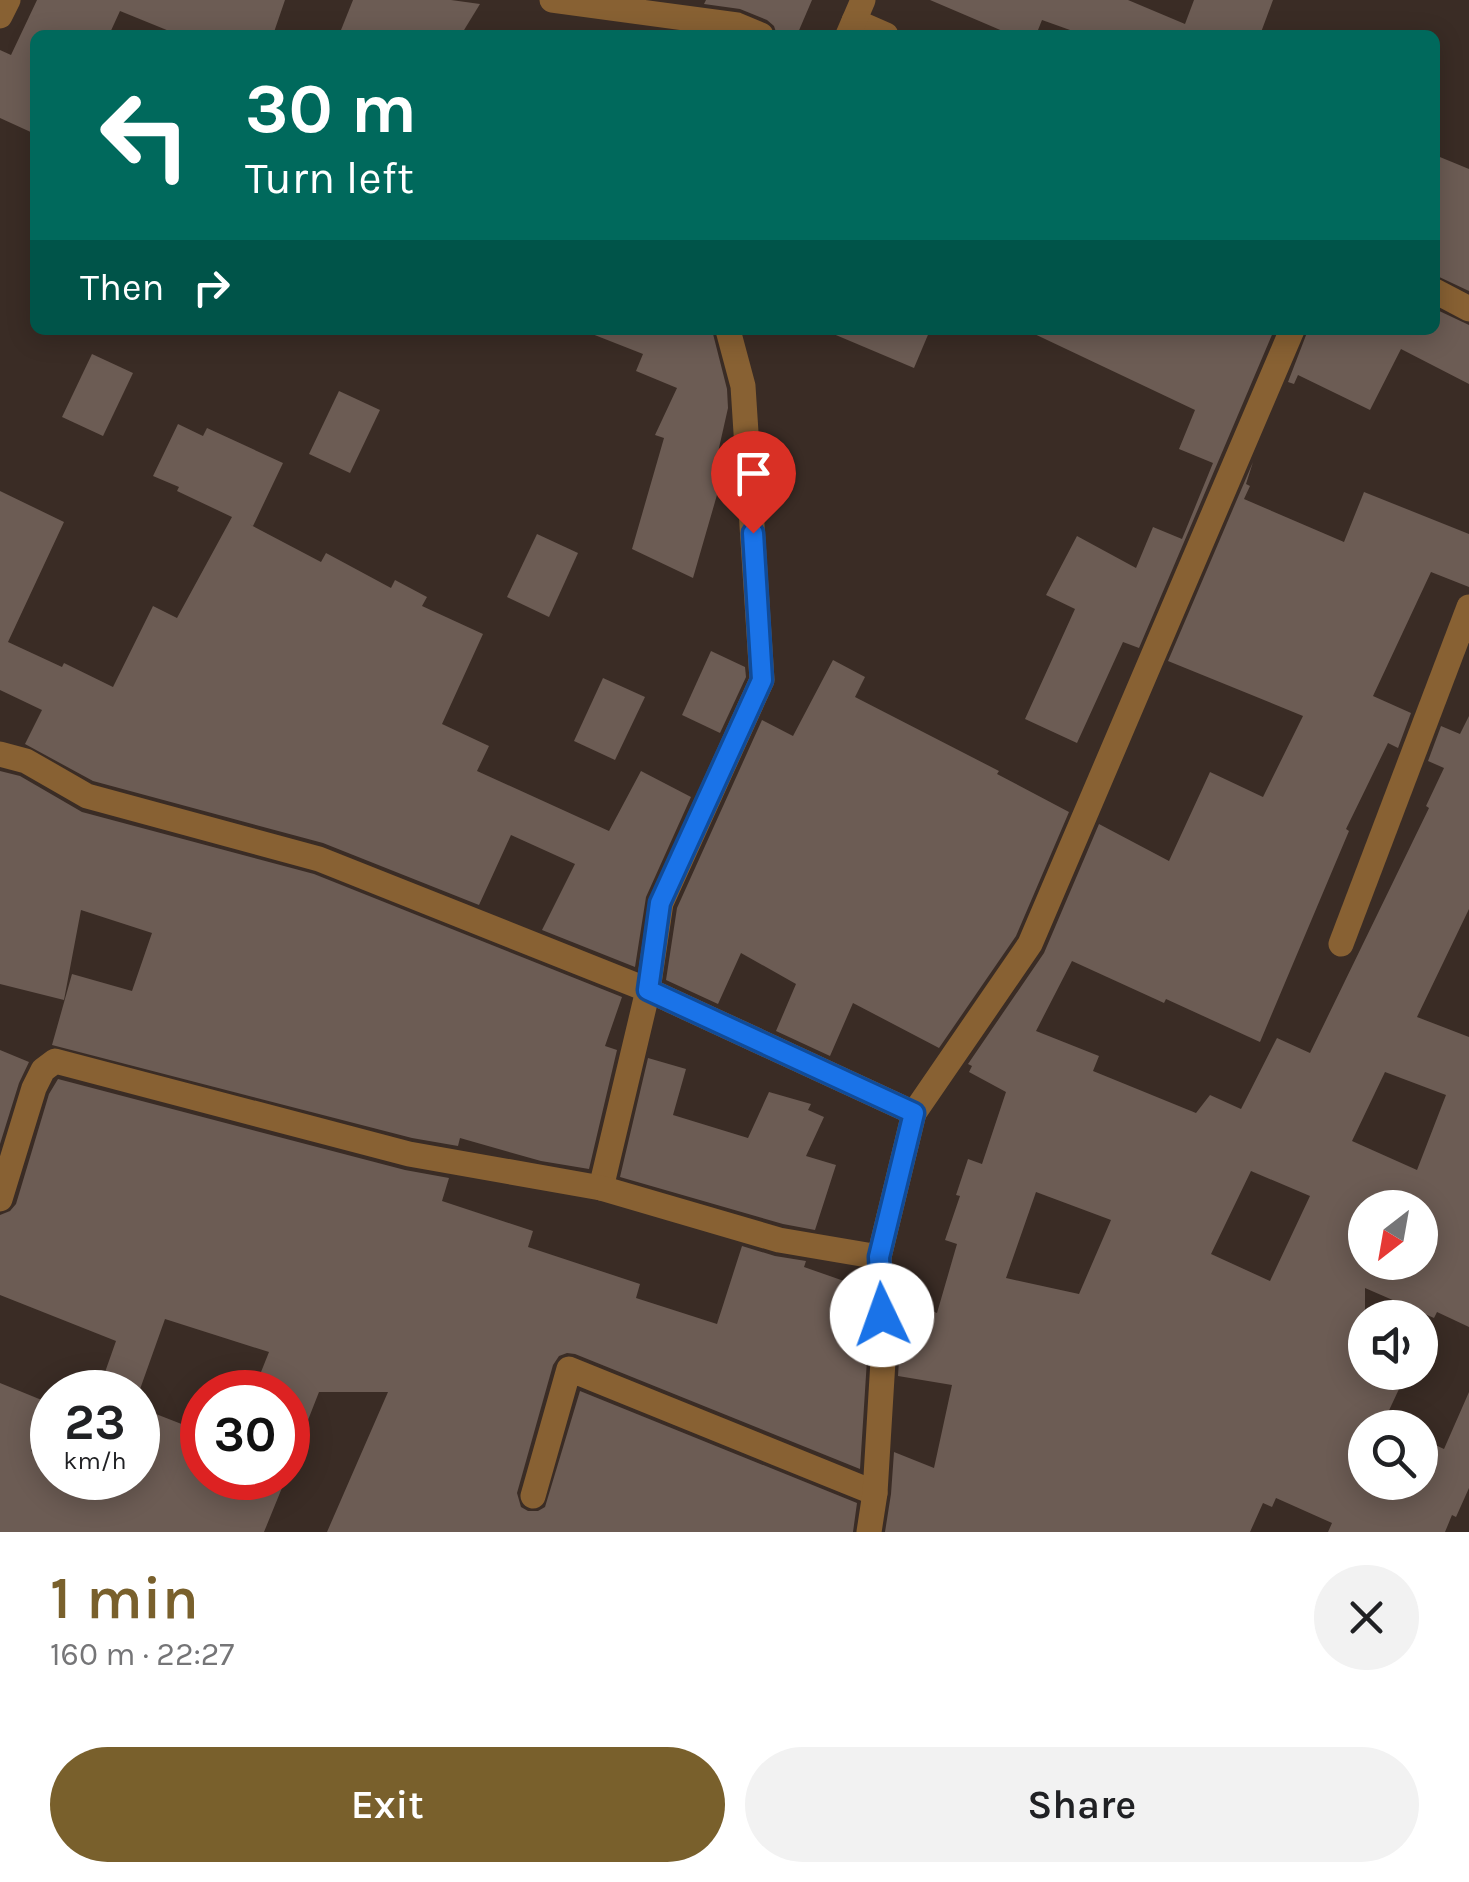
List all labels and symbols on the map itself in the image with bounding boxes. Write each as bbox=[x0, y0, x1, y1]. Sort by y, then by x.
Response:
pin bbox=[711, 431, 796, 534]
north arrow bbox=[1348, 1190, 1438, 1280]
position arrow bbox=[830, 1263, 934, 1367]
speed limit sign: 30 bbox=[180, 1370, 310, 1500]

